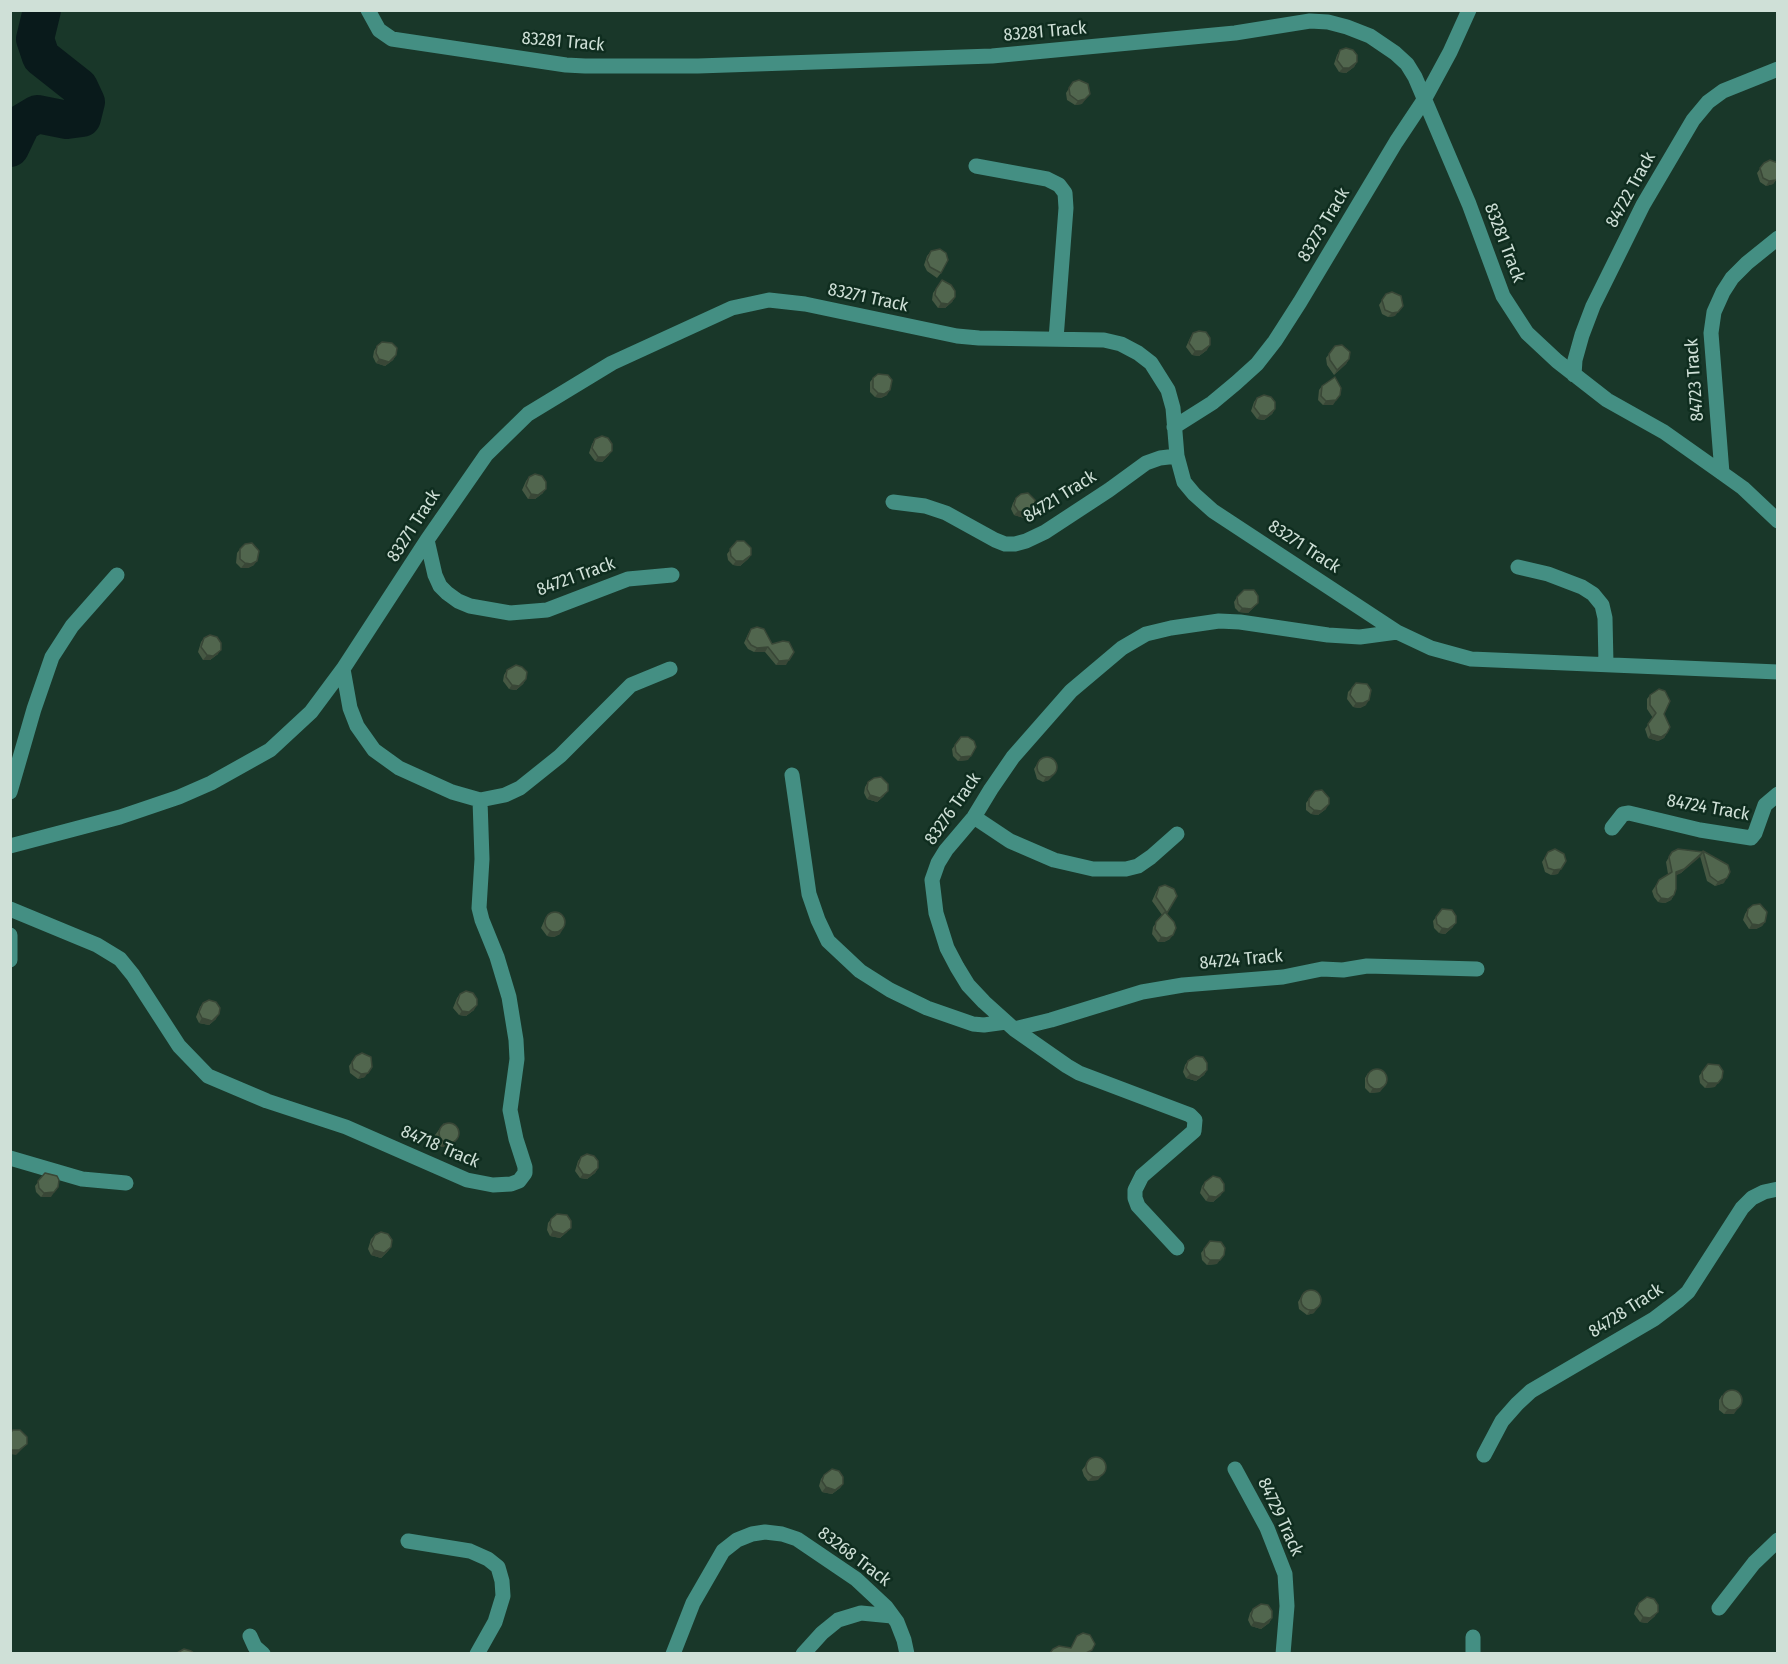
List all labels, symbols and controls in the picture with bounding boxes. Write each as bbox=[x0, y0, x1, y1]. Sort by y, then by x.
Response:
street label: 83281 Track bbox=[1003, 18, 1087, 46]
street label: 83281 Track bbox=[521, 28, 605, 56]
street label: 84722 Track bbox=[1601, 148, 1661, 232]
street label: 83273 Track bbox=[1293, 184, 1355, 266]
street label: 83281 Track bbox=[1479, 200, 1529, 286]
street label: 83271 Track bbox=[826, 279, 910, 317]
street label: 84723 Track bbox=[1681, 338, 1709, 422]
street label: 84721 Track bbox=[1020, 466, 1100, 528]
street label: 83271 Track bbox=[383, 486, 445, 566]
street label: 83271 Track bbox=[1264, 516, 1344, 578]
street label: 84721 Track bbox=[534, 553, 618, 601]
street label: 83276 Track bbox=[920, 769, 986, 849]
street label: 84724 Track bbox=[1665, 790, 1751, 826]
street label: 84724 Track bbox=[1199, 946, 1283, 974]
street label: 84718 Track bbox=[398, 1121, 482, 1173]
street label: 84728 Track bbox=[1585, 1279, 1667, 1343]
street label: 84729 Track bbox=[1253, 1475, 1307, 1559]
street label: 83268 Track bbox=[813, 1523, 895, 1591]

